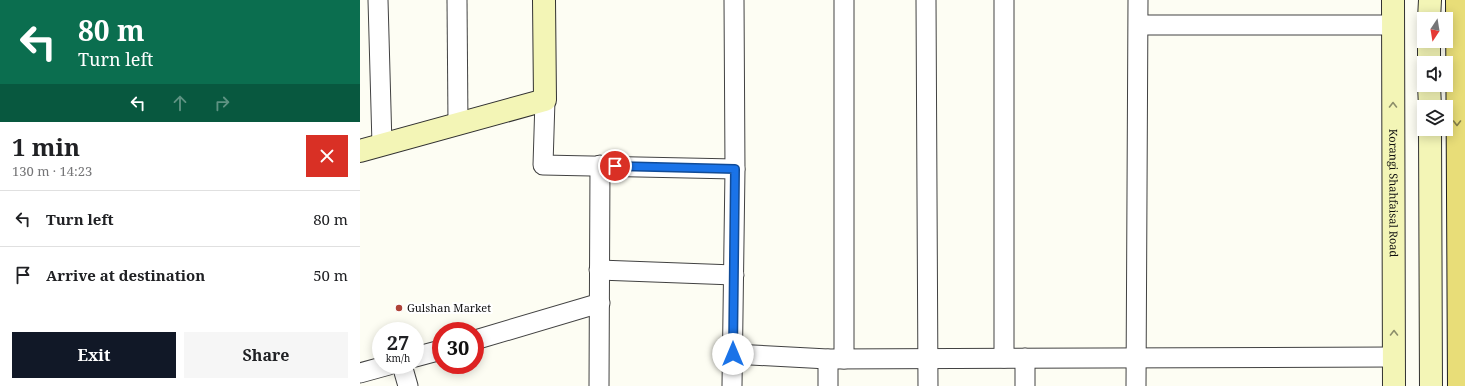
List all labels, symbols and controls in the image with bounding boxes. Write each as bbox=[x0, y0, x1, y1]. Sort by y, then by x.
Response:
text: 80 m bbox=[78, 11, 145, 49]
north arrow bbox=[1417, 12, 1453, 48]
map controls bbox=[1417, 12, 1453, 136]
icon: left bbox=[12, 16, 64, 68]
text: Turn left bbox=[78, 47, 153, 71]
button: sound bbox=[1417, 56, 1453, 92]
icon: left bbox=[127, 92, 149, 114]
icon: ahead bbox=[169, 92, 191, 114]
icon: right bbox=[211, 92, 233, 114]
button: layers bbox=[1417, 100, 1453, 136]
one-way arrow bbox=[1389, 102, 1397, 108]
one-way arrow bbox=[1453, 120, 1461, 126]
street label: Korangi Shahfaisal Road bbox=[1386, 129, 1402, 257]
text: 1 min bbox=[12, 130, 80, 163]
button: close bbox=[306, 135, 348, 177]
pin bbox=[598, 149, 632, 183]
icon: arrive bbox=[604, 155, 626, 177]
text: 130 m · 14:23 bbox=[12, 162, 92, 180]
icon: left bbox=[12, 208, 34, 230]
text: Turn left bbox=[46, 209, 114, 229]
text: 80 m bbox=[313, 209, 348, 229]
icon: arrive bbox=[12, 264, 34, 286]
text: Arrive at destination bbox=[46, 265, 205, 285]
text: 50 m bbox=[313, 265, 348, 285]
place label: Gulshan Market bbox=[407, 300, 491, 315]
marker: Gulshan Market bbox=[394, 303, 404, 313]
speed limit sign: 30 bbox=[432, 322, 484, 374]
text: 27 bbox=[387, 329, 409, 356]
one-way arrow bbox=[1390, 330, 1398, 336]
button: Exit bbox=[12, 332, 176, 378]
button: Share bbox=[184, 332, 348, 378]
position arrow bbox=[712, 333, 754, 375]
text: km/h bbox=[386, 351, 410, 365]

